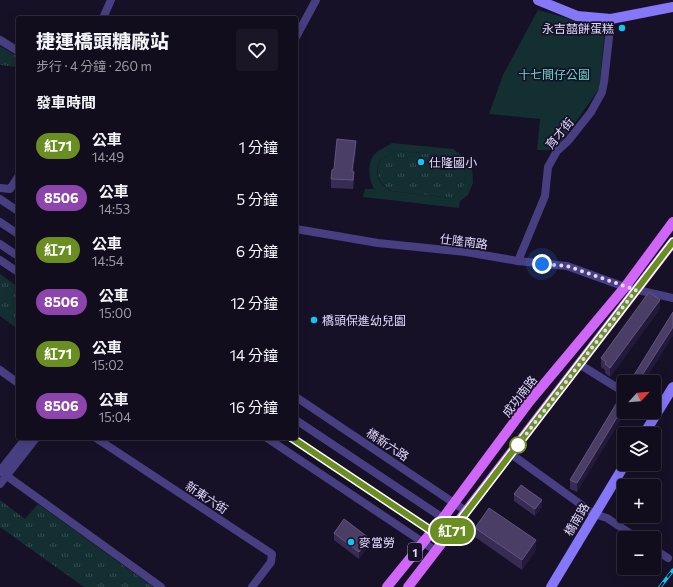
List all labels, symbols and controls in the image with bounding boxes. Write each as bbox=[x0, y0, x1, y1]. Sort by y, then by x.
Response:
place label: 永吉囍餅蛋糕 bbox=[542, 21, 614, 35]
marker: 永吉囍餅蛋糕 bbox=[617, 23, 627, 33]
text: 捷運橋頭糖廠站 bbox=[36, 29, 169, 52]
button: heart bbox=[236, 29, 278, 71]
text: 步行 · 4 分鐘 · 260 m bbox=[36, 58, 152, 74]
park label: 十七間仔公園 bbox=[518, 67, 590, 81]
text: 發車時間 bbox=[36, 93, 96, 111]
street label: 育才街 bbox=[542, 115, 576, 151]
text: 公車 bbox=[92, 130, 122, 148]
text: 紅71 bbox=[44, 137, 72, 154]
text: 1 分鐘 bbox=[239, 138, 278, 156]
text: 14:49 bbox=[92, 149, 124, 165]
place label: 仕隆國小 bbox=[429, 155, 477, 169]
marker: 仕隆國小 bbox=[416, 157, 426, 167]
text: 公車 bbox=[99, 182, 129, 200]
text: 8506 bbox=[44, 189, 79, 206]
text: 5 分鐘 bbox=[237, 190, 278, 208]
text: 14:53 bbox=[99, 201, 130, 217]
street label: 仕隆南路 bbox=[439, 231, 489, 251]
text: 公車 bbox=[92, 234, 122, 252]
text: 紅71 bbox=[44, 241, 72, 258]
text: 6 分鐘 bbox=[236, 242, 278, 260]
text: 14:54 bbox=[92, 253, 124, 269]
your location bbox=[532, 254, 552, 274]
text: 公車 bbox=[99, 286, 129, 304]
text: 8506 bbox=[44, 293, 79, 310]
text: 12 分鐘 bbox=[230, 294, 278, 312]
text: 15:00 bbox=[99, 305, 132, 321]
place label: 橋頭保進幼兒園 bbox=[322, 313, 406, 327]
marker: 橋頭保進幼兒園 bbox=[309, 315, 319, 325]
text: 公車 bbox=[92, 338, 122, 356]
text: 紅71 bbox=[44, 345, 72, 362]
text: 14 分鐘 bbox=[230, 346, 278, 364]
text: 15:02 bbox=[92, 357, 124, 373]
street label: 成功南路 bbox=[499, 373, 539, 419]
north arrow bbox=[617, 375, 661, 419]
map controls bbox=[617, 375, 661, 575]
text: 公車 bbox=[99, 390, 129, 408]
text: 8506 bbox=[44, 397, 79, 414]
text: 16 分鐘 bbox=[230, 398, 278, 416]
text: 15:04 bbox=[99, 409, 131, 425]
street label: 橋新六路 bbox=[364, 425, 412, 463]
button: layers bbox=[617, 427, 661, 471]
unlabelled marker bbox=[509, 436, 527, 454]
street label: 新東六街 bbox=[183, 478, 231, 516]
button: + bbox=[617, 479, 661, 523]
street label: 橋南路 bbox=[561, 500, 591, 538]
line badge: 紅71 bbox=[429, 518, 475, 544]
text: 紅71 bbox=[438, 522, 466, 539]
button: − bbox=[617, 531, 661, 575]
place label: 麥當勞 bbox=[359, 535, 395, 549]
marker: 麥當勞 bbox=[346, 537, 356, 547]
road number: 1 bbox=[408, 543, 422, 561]

